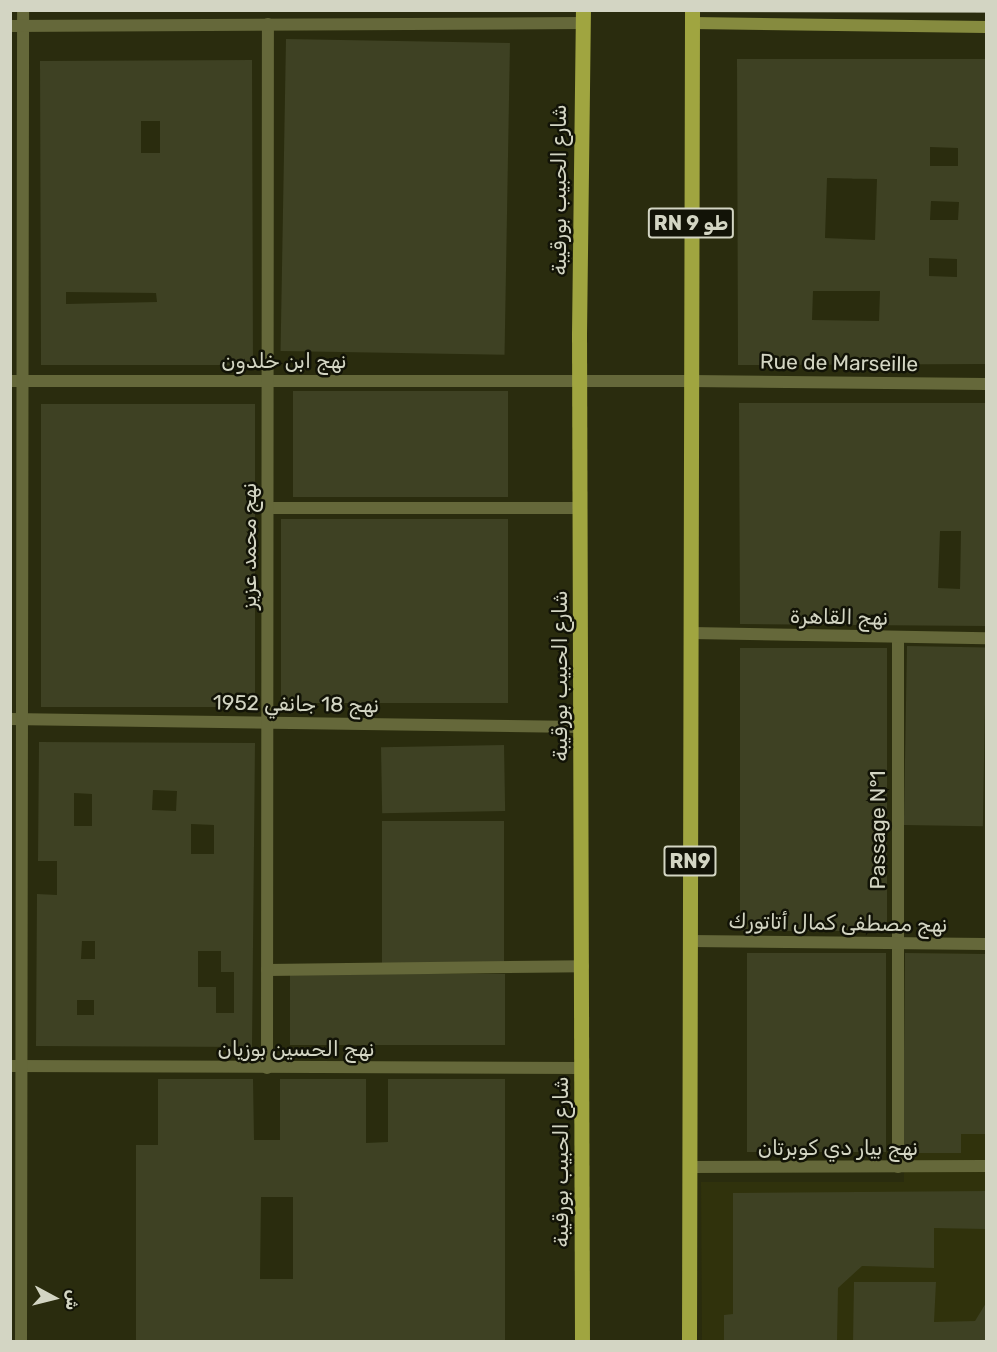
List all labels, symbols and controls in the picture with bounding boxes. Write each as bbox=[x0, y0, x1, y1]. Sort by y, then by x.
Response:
street label: شارع الحبيب بورقيبة bbox=[546, 104, 572, 276]
road number: RN 9 طو bbox=[648, 206, 734, 240]
street label: نهج ابن خلدون bbox=[221, 348, 347, 374]
street label: Rue de Marseille bbox=[760, 349, 918, 377]
street label: نهج محمد عزيز bbox=[236, 483, 262, 609]
street label: شارع الحبيب بورقيبة bbox=[547, 590, 573, 762]
street label: نهج القاهرة bbox=[790, 604, 888, 630]
street label: نهج 18 جانفي 1952 bbox=[213, 690, 379, 718]
street label: Passage N°1 bbox=[865, 770, 891, 890]
road number: RN9 bbox=[663, 844, 717, 878]
street label: نهج مصطفى كمال أتاتورك bbox=[728, 908, 948, 938]
street label: نهج الحسين بوزيان bbox=[217, 1036, 375, 1062]
street label: شارع الحبيب بورقيبة bbox=[548, 1076, 574, 1248]
street label: نهج بيار دي كوبرتان bbox=[758, 1135, 918, 1161]
north arrow bbox=[24, 1268, 84, 1328]
text: ش bbox=[62, 1289, 83, 1311]

